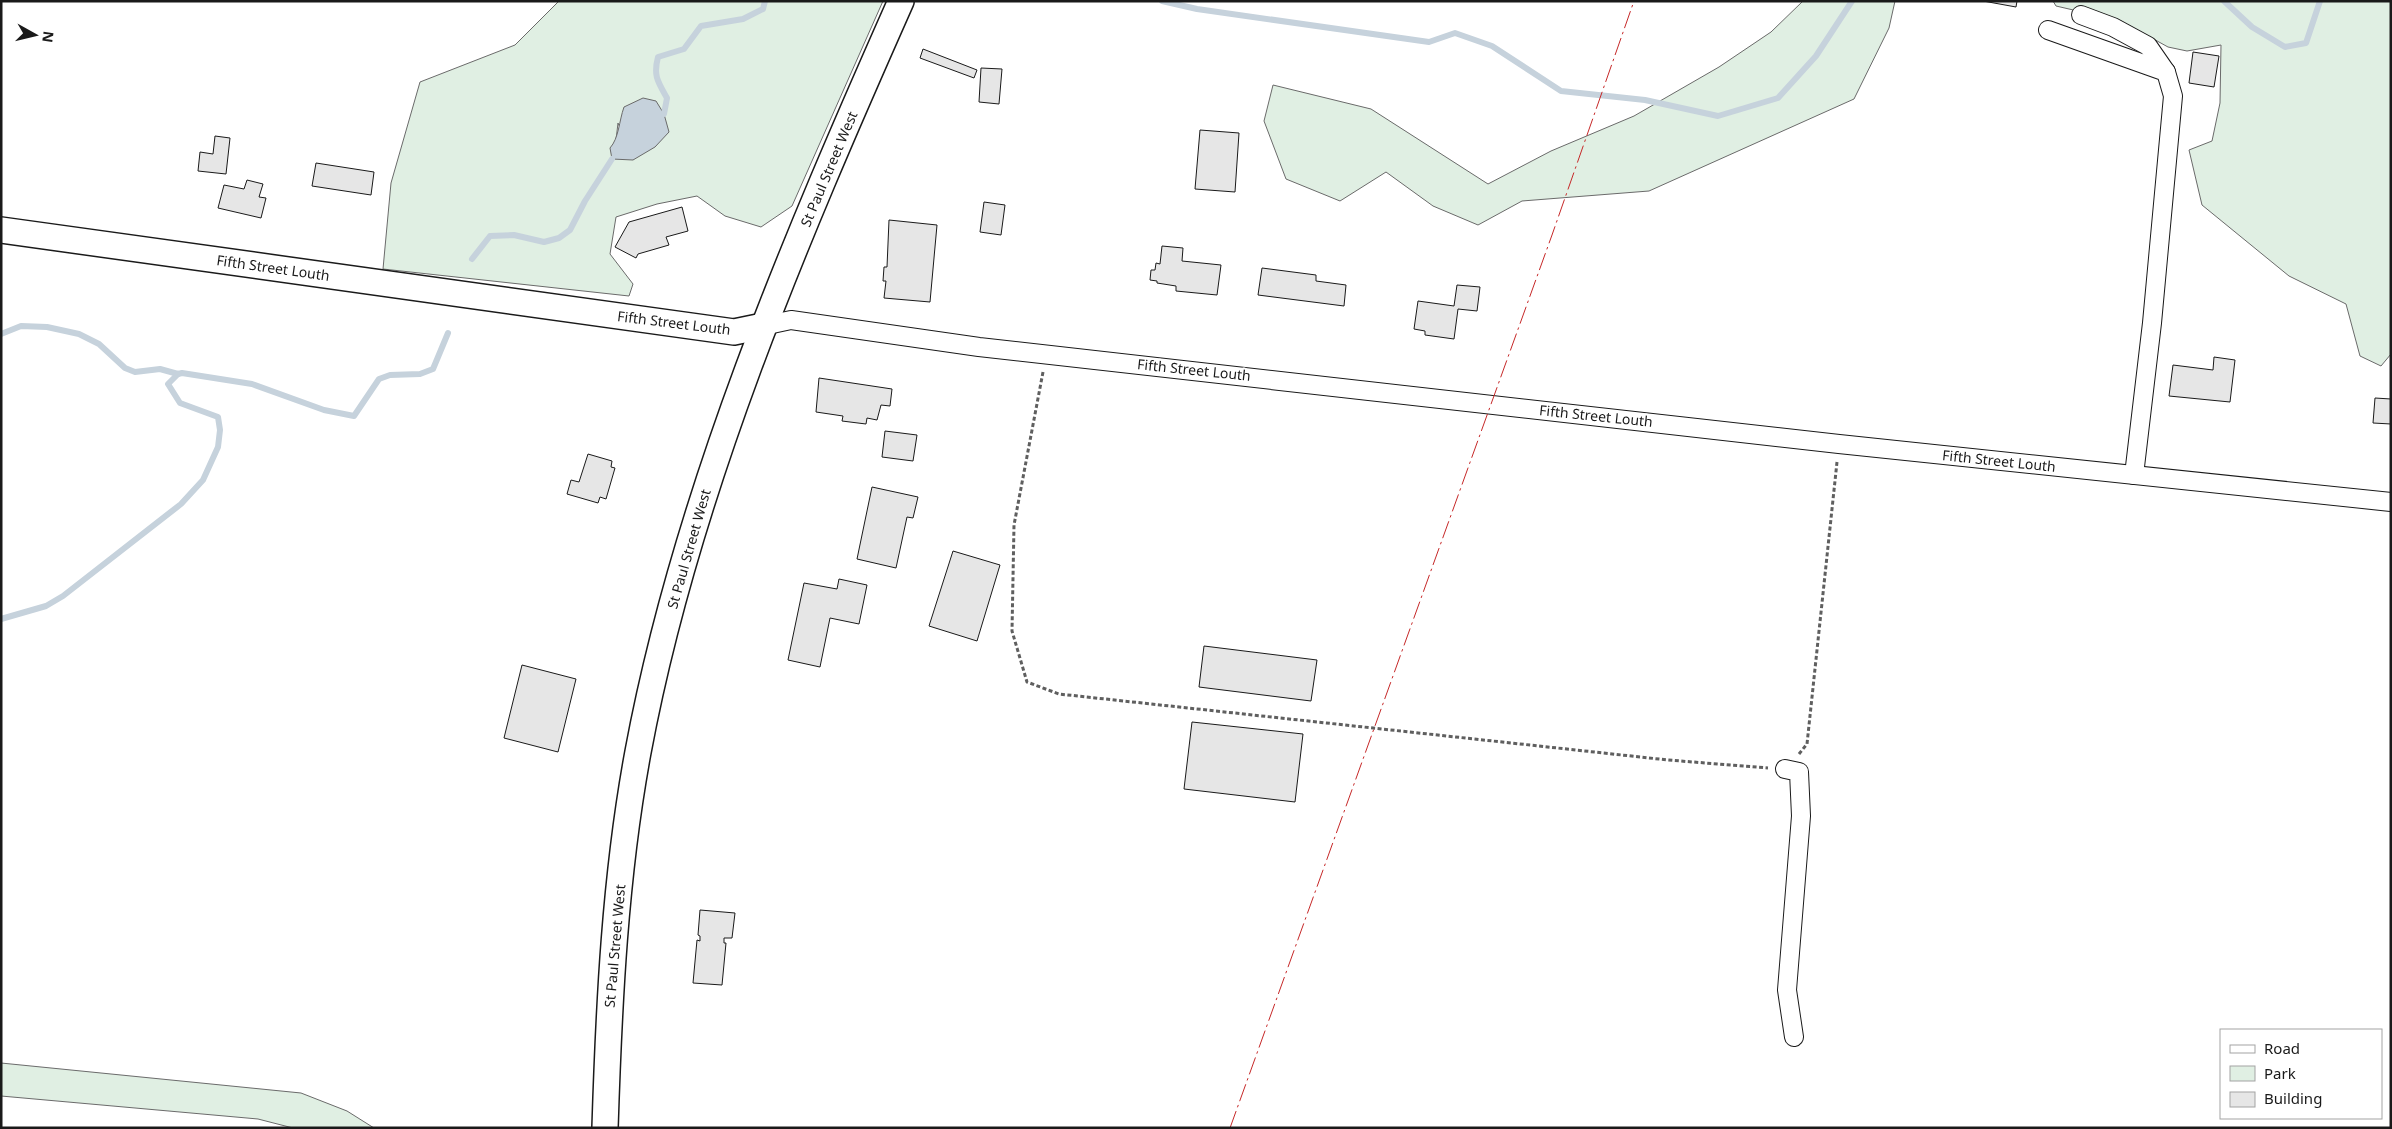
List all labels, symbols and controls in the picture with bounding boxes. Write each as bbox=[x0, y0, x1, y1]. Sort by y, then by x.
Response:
north arrow bbox=[10, 10, 60, 60]
text: N bbox=[38, 30, 59, 44]
street label: St Paul Street West bbox=[796, 108, 861, 229]
street label: Fifth Street Louth bbox=[215, 250, 331, 285]
street label: Fifth Street Louth bbox=[616, 306, 732, 339]
street label: Fifth Street Louth bbox=[1136, 354, 1252, 385]
street label: Fifth Street Louth bbox=[1538, 400, 1654, 431]
street label: Fifth Street Louth bbox=[1941, 445, 2057, 476]
street label: St Paul Street West bbox=[662, 487, 715, 611]
street label: St Paul Street West bbox=[600, 883, 629, 1008]
legend bbox=[2220, 1029, 2382, 1119]
text: Road bbox=[2264, 1038, 2300, 1058]
text: Park bbox=[2264, 1063, 2296, 1083]
text: Building bbox=[2264, 1088, 2322, 1108]

